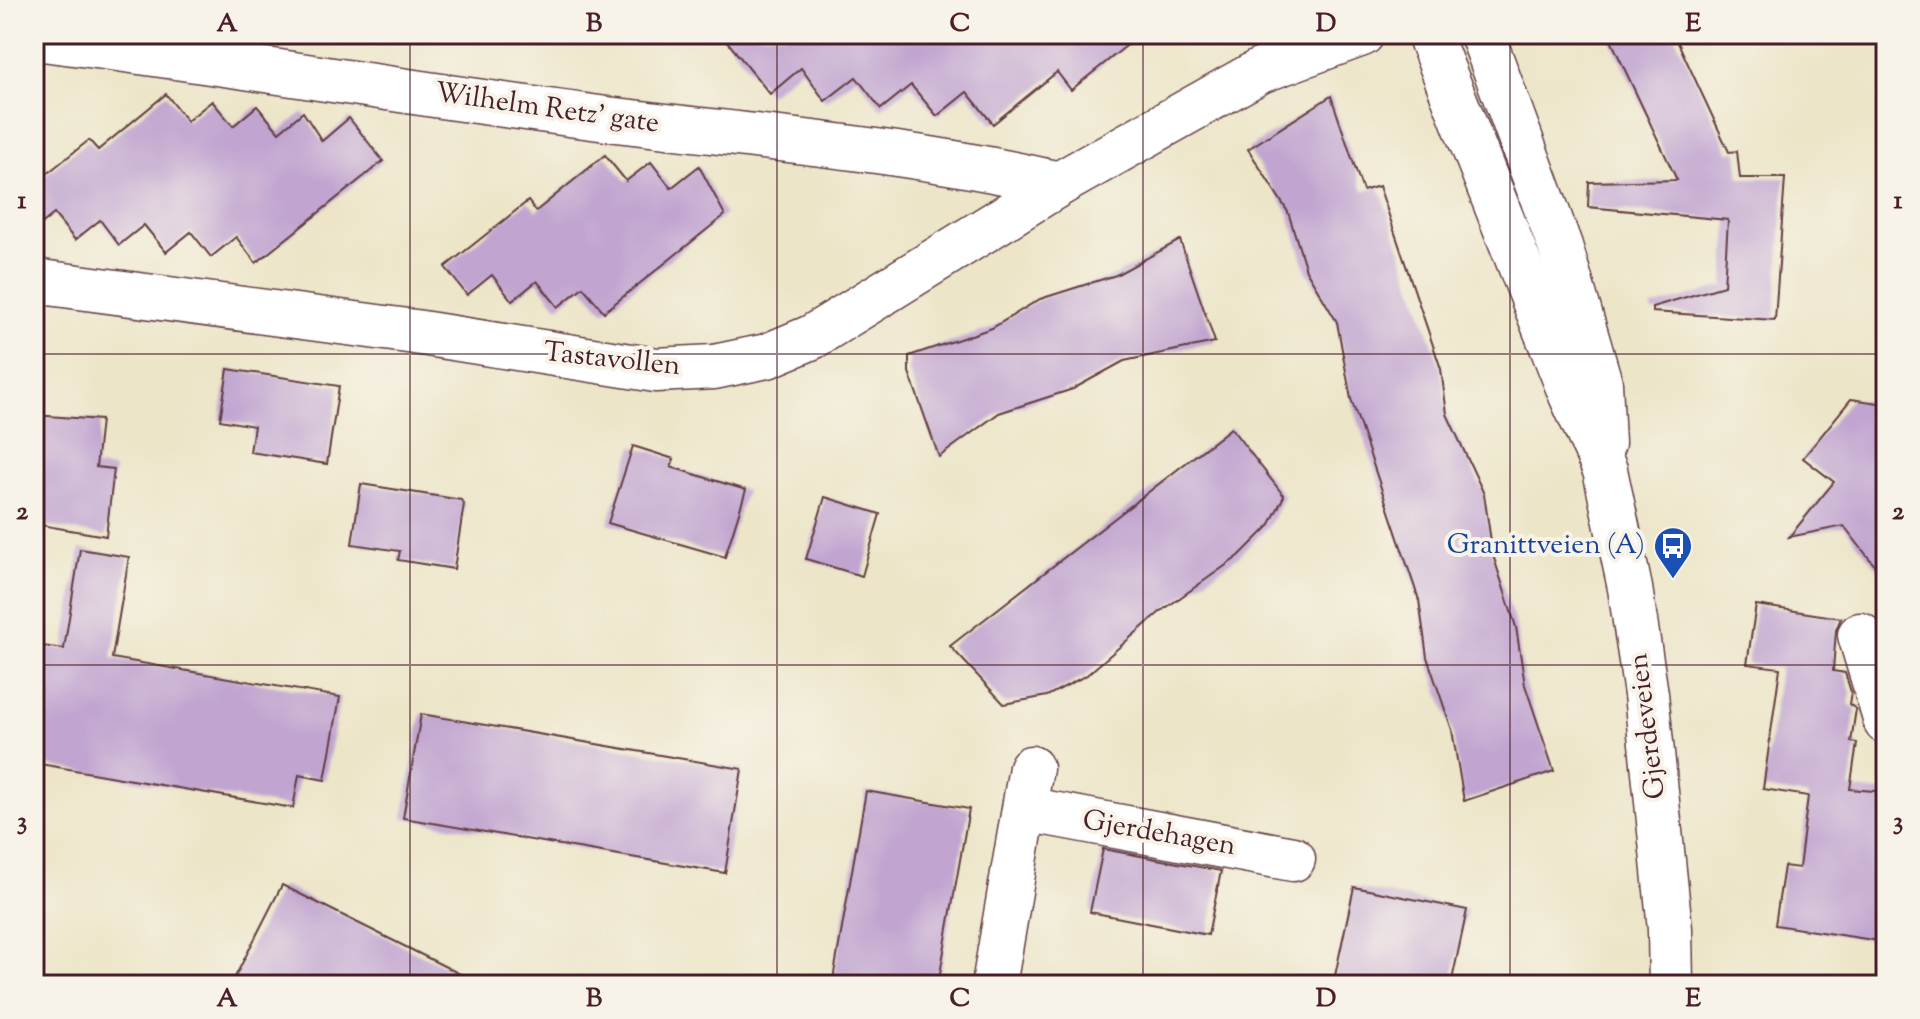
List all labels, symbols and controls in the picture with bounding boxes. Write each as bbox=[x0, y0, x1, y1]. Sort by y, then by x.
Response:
text: A bbox=[216, 6, 238, 43]
text: B bbox=[586, 6, 603, 43]
text: C bbox=[950, 6, 970, 43]
text: D bbox=[1316, 6, 1336, 43]
text: E bbox=[1685, 6, 1701, 43]
street label: Wilhelm Retz' gate bbox=[432, 73, 662, 145]
text: 1 bbox=[18, 183, 27, 220]
text: 1 bbox=[1894, 183, 1903, 220]
street label: Tastavollen bbox=[542, 333, 682, 387]
text: 2 bbox=[16, 494, 29, 531]
text: 2 bbox=[1892, 494, 1905, 531]
bus stop icon: Granittveien (A) bbox=[1652, 525, 1694, 580]
place label: Granittveien (A) bbox=[1447, 526, 1645, 566]
street label: Gjerdeveien bbox=[1619, 651, 1677, 801]
street label: Gjerdehagen bbox=[1079, 801, 1239, 867]
text: 3 bbox=[17, 804, 27, 841]
text: 3 bbox=[1893, 804, 1903, 841]
text: A bbox=[216, 981, 238, 1018]
text: B bbox=[586, 981, 603, 1018]
text: C bbox=[950, 981, 970, 1018]
text: D bbox=[1316, 981, 1336, 1018]
text: E bbox=[1685, 981, 1701, 1018]

